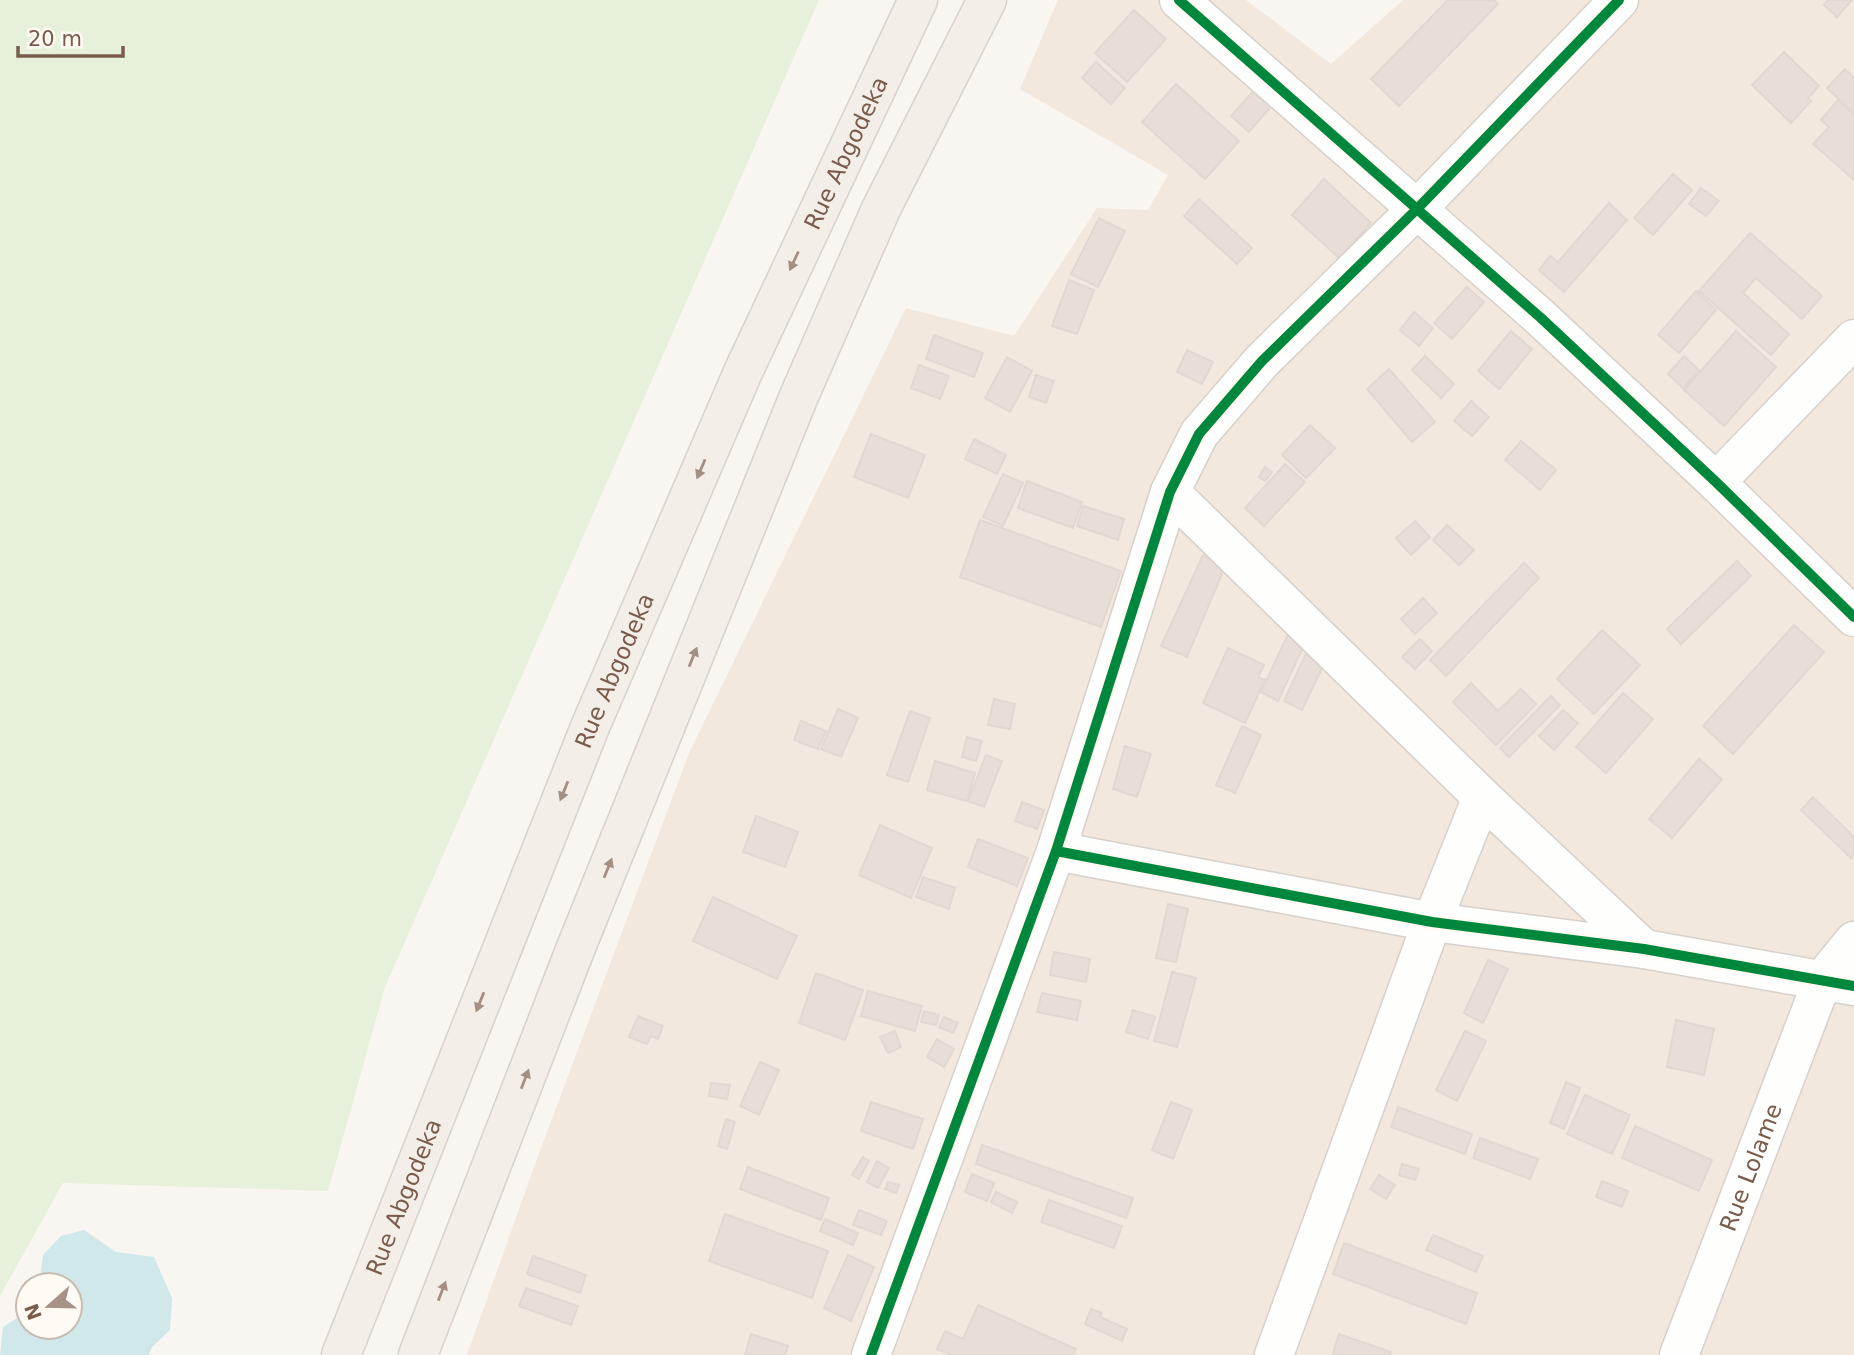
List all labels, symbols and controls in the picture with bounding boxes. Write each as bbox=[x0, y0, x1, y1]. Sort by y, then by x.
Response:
scale bar bbox=[18, 14, 122, 58]
text: 20 m bbox=[28, 27, 82, 51]
street label: Rue Abgodeka bbox=[799, 73, 893, 234]
one-way arrow bbox=[788, 251, 800, 271]
one-way arrow bbox=[695, 458, 706, 479]
street label: Rue Abgodeka bbox=[570, 589, 659, 752]
one-way arrow bbox=[688, 646, 699, 667]
one-way arrow bbox=[559, 780, 570, 801]
one-way arrow bbox=[603, 857, 614, 878]
one-way arrow bbox=[474, 992, 485, 1013]
one-way arrow bbox=[520, 1069, 531, 1090]
street label: Rue Lolame bbox=[1715, 1100, 1787, 1235]
street label: Rue Abgodeka bbox=[361, 1115, 446, 1279]
north arrow bbox=[14, 1271, 84, 1341]
one-way arrow bbox=[437, 1281, 448, 1302]
text: N bbox=[20, 1301, 46, 1323]

